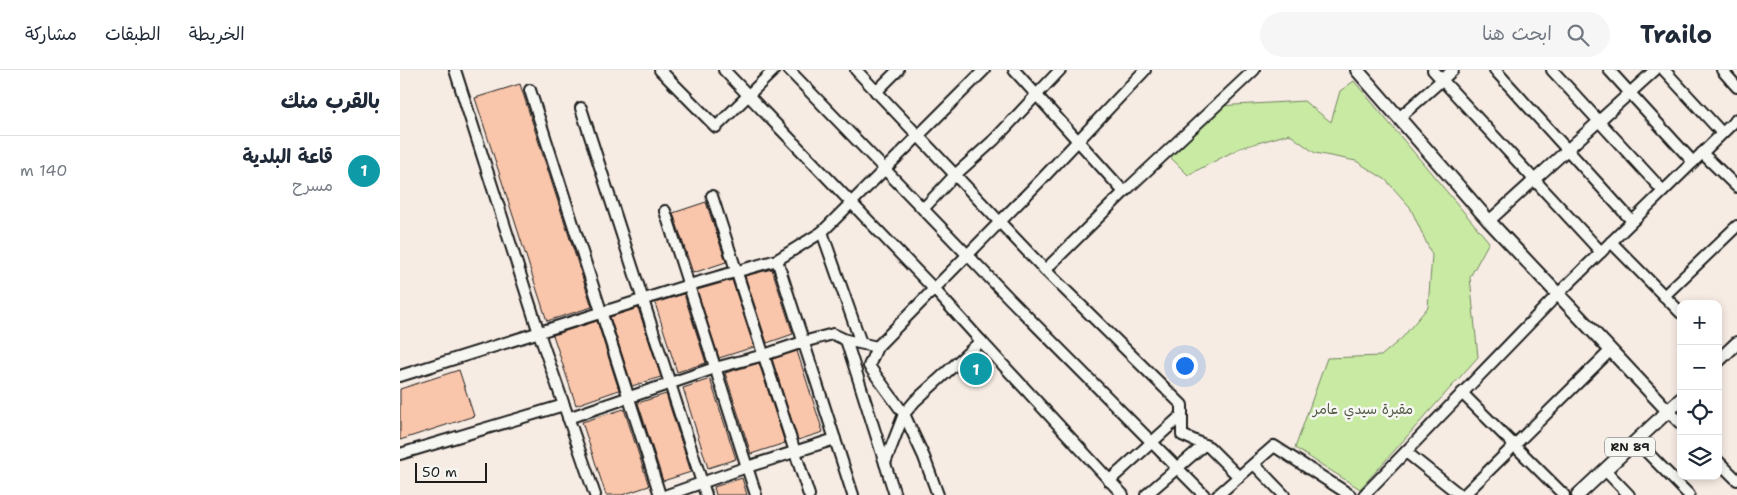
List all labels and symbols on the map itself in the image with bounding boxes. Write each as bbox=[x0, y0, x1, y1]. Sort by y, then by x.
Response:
pin: 1 bbox=[960, 350, 992, 388]
your location bbox=[1172, 353, 1198, 379]
park label: مقبرة سيدي عامر bbox=[1312, 400, 1413, 420]
road number: RN 89 bbox=[1605, 438, 1655, 457]
scale bar bbox=[415, 460, 488, 483]

